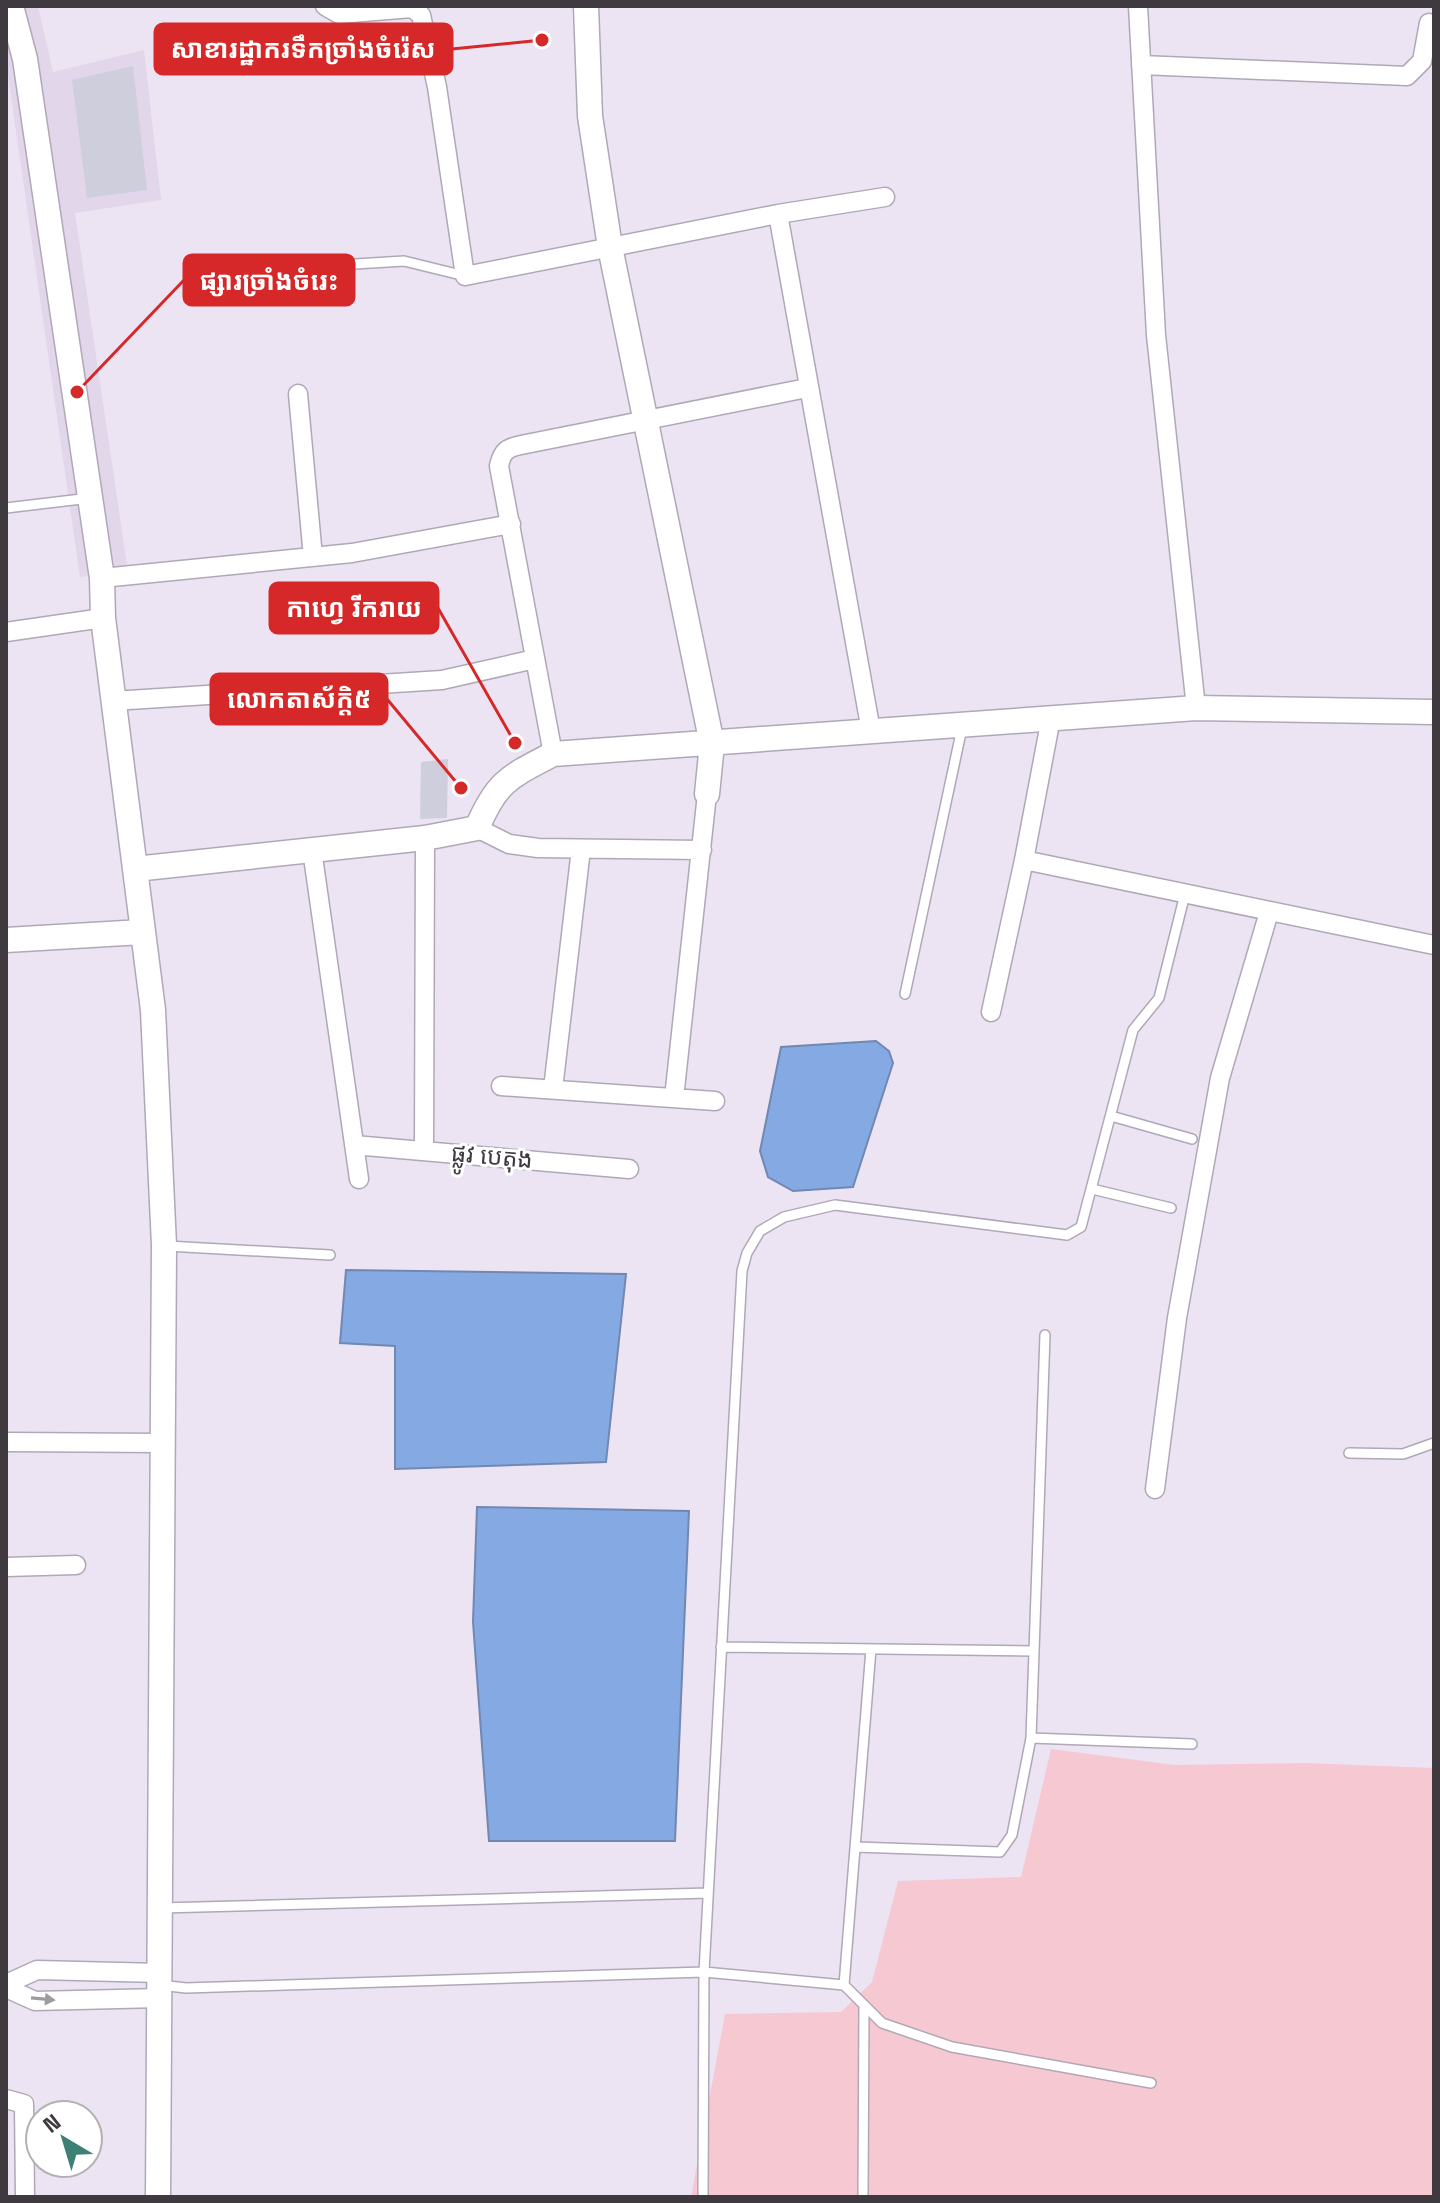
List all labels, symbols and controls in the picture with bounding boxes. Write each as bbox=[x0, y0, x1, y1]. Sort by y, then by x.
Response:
callout: សាខារដ្ឋាករទឹកច្រាំងចំរ៉េស bbox=[155, 24, 452, 74]
text: សាខារដ្ឋាករទឹកច្រាំងចំរ៉េស bbox=[170, 32, 436, 66]
callout: ផ្សារច្រាំងចំរេះ bbox=[184, 255, 354, 305]
text: ផ្សារច្រាំងចំរេះ bbox=[200, 264, 338, 298]
callout: កាហ្វេ រីករាយ bbox=[270, 583, 438, 633]
text: កាហ្វេ រីករាយ bbox=[286, 591, 422, 625]
callout: លោកតាស័ក្តិ៥ bbox=[211, 674, 387, 724]
text: លោកតាស័ក្តិ៥ bbox=[227, 682, 371, 716]
street label: ផ្លូវ បេតុង bbox=[449, 1137, 534, 1182]
one-way arrow bbox=[31, 1993, 56, 2006]
north arrow bbox=[24, 2099, 104, 2179]
text: N bbox=[37, 2108, 66, 2139]

